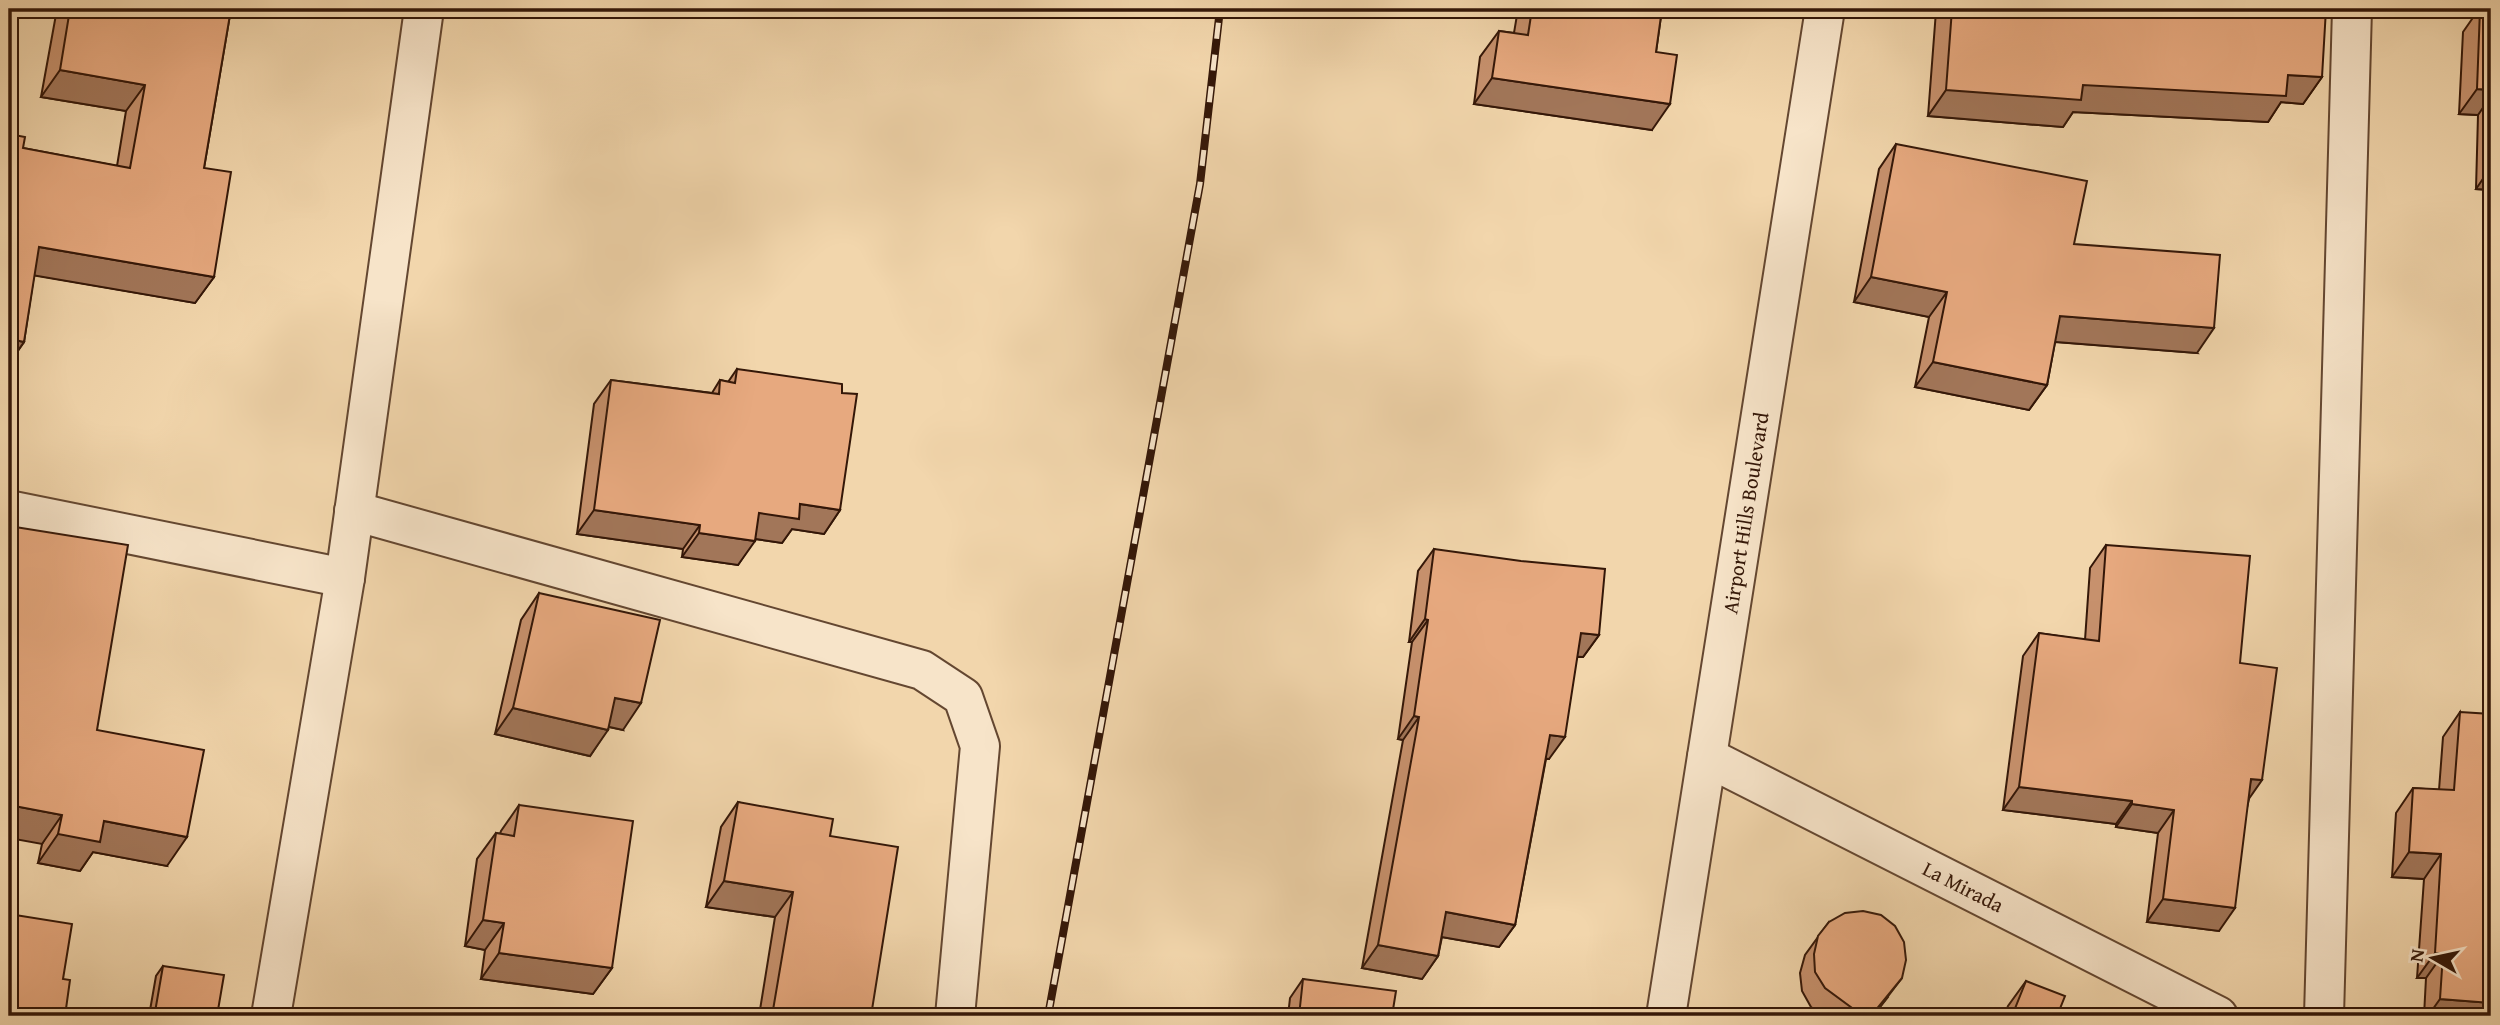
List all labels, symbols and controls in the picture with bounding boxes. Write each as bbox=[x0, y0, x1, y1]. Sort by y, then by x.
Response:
street label: Airport Hills Boulevard bbox=[1714, 409, 1777, 616]
street label: La Mirada bbox=[1917, 853, 2009, 920]
north arrow bbox=[2398, 923, 2468, 993]
text: N bbox=[2401, 947, 2431, 964]

